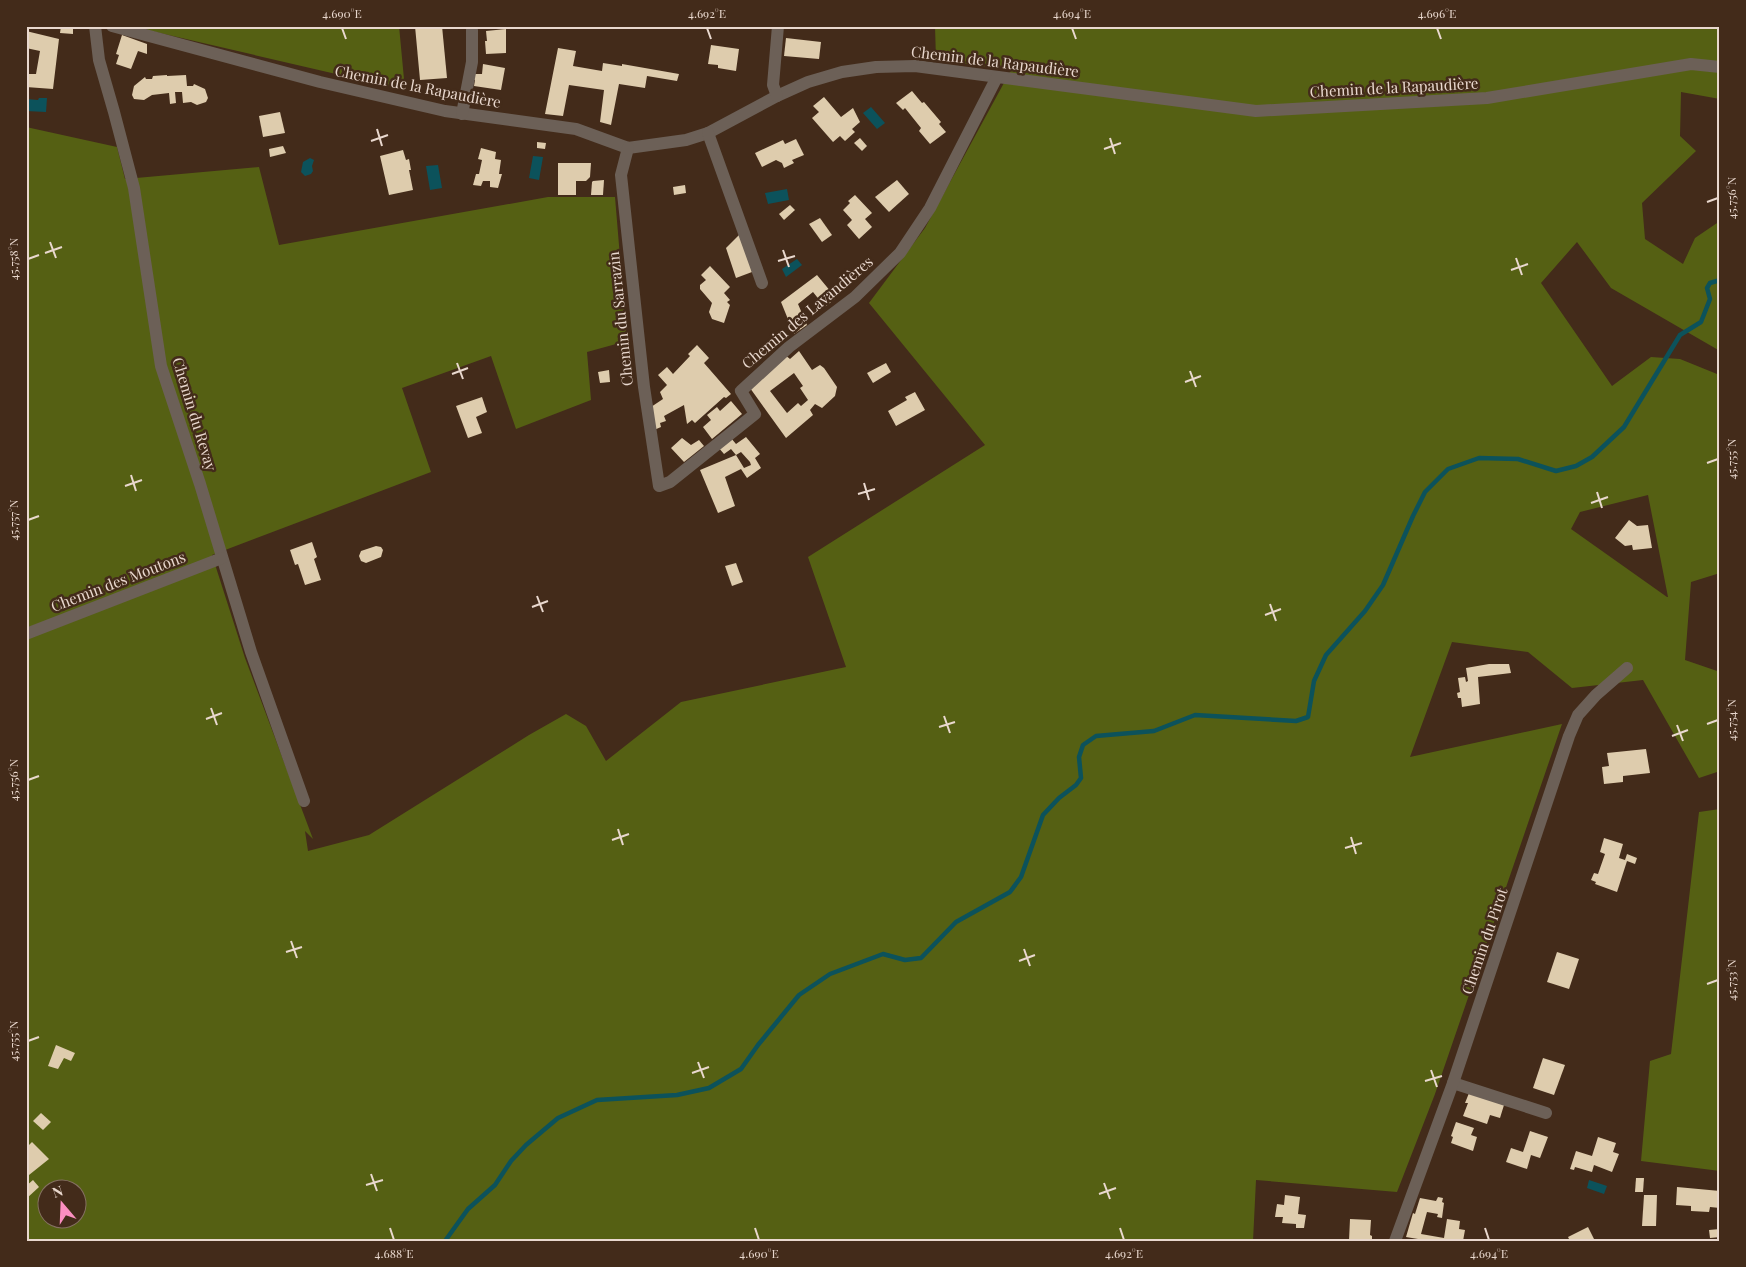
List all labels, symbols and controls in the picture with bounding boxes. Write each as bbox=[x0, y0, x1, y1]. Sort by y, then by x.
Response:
text: 4.690°E bbox=[322, 5, 362, 21]
text: 4.692°E bbox=[688, 5, 726, 21]
text: 4.694°E bbox=[1053, 5, 1091, 21]
text: 4.696°E bbox=[1418, 5, 1456, 21]
street label: Chemin de la Rapaudière bbox=[910, 41, 1080, 81]
street label: Chemin de la Rapaudière bbox=[333, 60, 503, 112]
street label: Chemin de la Rapaudière bbox=[1309, 73, 1479, 101]
text: 45.756°N bbox=[1723, 176, 1739, 219]
text: 45.758°N bbox=[5, 237, 21, 280]
street label: Chemin du Sarrazin bbox=[603, 251, 637, 387]
street label: Chemin des Lavandières bbox=[737, 251, 877, 373]
street label: Chemin du Revay bbox=[168, 355, 222, 474]
text: 45.755°N bbox=[1723, 438, 1739, 480]
text: 45.757°N bbox=[5, 499, 21, 541]
street label: Chemin des Moutons bbox=[48, 546, 188, 616]
text: 45.754°N bbox=[1723, 699, 1739, 741]
text: 45.756°N bbox=[5, 758, 21, 801]
street label: Chemin du Pirot bbox=[1456, 884, 1512, 997]
text: 45.753°N bbox=[1723, 959, 1739, 1001]
text: 45.755°N bbox=[5, 1020, 21, 1062]
north arrow bbox=[38, 1180, 88, 1230]
text: N bbox=[50, 1181, 65, 1202]
text: 4.688°E bbox=[375, 1245, 413, 1261]
text: 4.690°E bbox=[739, 1245, 779, 1261]
text: 4.692°E bbox=[1105, 1245, 1143, 1261]
text: 4.694°E bbox=[1470, 1245, 1508, 1261]

